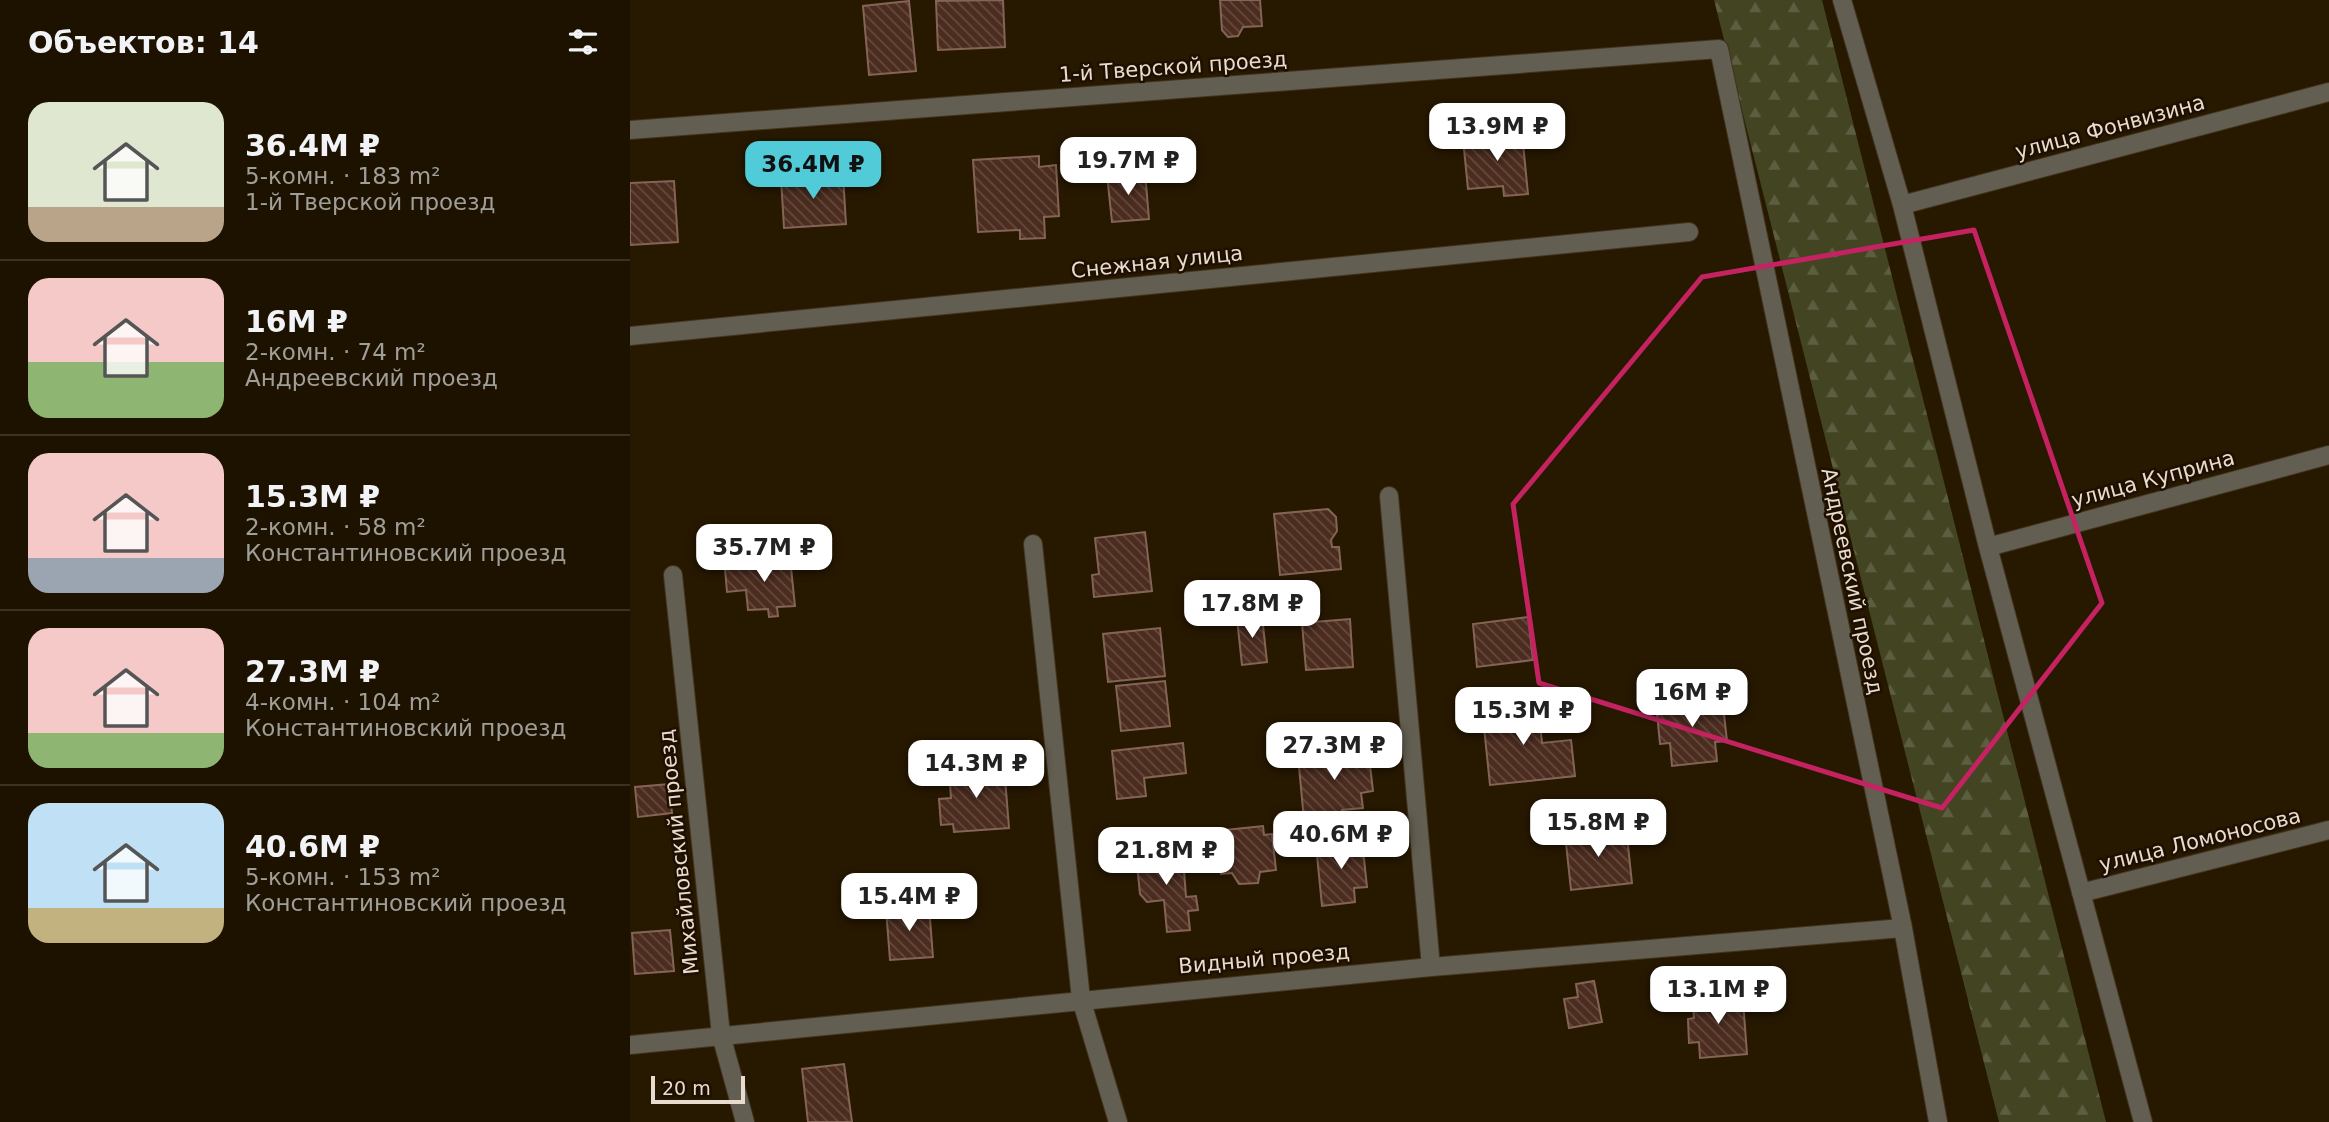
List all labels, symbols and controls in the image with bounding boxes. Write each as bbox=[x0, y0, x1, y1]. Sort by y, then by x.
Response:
icon: filters bbox=[564, 23, 602, 61]
text: Объектов: 14 bbox=[28, 25, 259, 60]
street label: 1-й Тверской проезд bbox=[1058, 47, 1288, 87]
street label: улица Фонвизина bbox=[2013, 90, 2207, 164]
pin: 13.9M ₽ bbox=[1432, 104, 1562, 163]
text: 13.9M ₽ bbox=[1445, 113, 1549, 139]
text: 36.4M ₽ bbox=[245, 128, 380, 163]
icon: home bbox=[84, 130, 168, 214]
pin: 19.7M ₽ bbox=[1063, 138, 1193, 197]
pin: 36.4M ₽ bbox=[748, 142, 878, 201]
text: 19.7M ₽ bbox=[1076, 147, 1180, 173]
text: 36.4M ₽ bbox=[761, 151, 865, 177]
text: 5-комн. · 183 m² bbox=[245, 163, 440, 189]
text: 1-й Тверской проезд bbox=[245, 189, 495, 215]
street label: Снежная улица bbox=[1070, 241, 1244, 283]
text: 16M ₽ bbox=[245, 304, 348, 339]
icon: home bbox=[84, 306, 168, 390]
text: 2-комн. · 74 m² bbox=[245, 339, 426, 365]
text: Андреевский проезд bbox=[245, 365, 498, 391]
street label: улица Куприна bbox=[2069, 446, 2237, 512]
street label: Андреевский проезд bbox=[1816, 466, 1888, 696]
text: 15.3M ₽ bbox=[245, 479, 380, 514]
icon: home bbox=[84, 481, 168, 565]
text: 2-комн. · 58 m² bbox=[245, 514, 426, 540]
pin: 35.7M ₽ bbox=[699, 524, 829, 584]
text: 35.7M ₽ bbox=[712, 534, 816, 560]
text: Константиновский проезд bbox=[245, 540, 566, 566]
pin: 17.8M ₽ bbox=[1187, 580, 1317, 640]
text: 17.8M ₽ bbox=[1200, 590, 1304, 616]
text: 27.3M ₽ bbox=[245, 654, 380, 689]
icon: home bbox=[84, 656, 168, 740]
pin: 16M ₽ bbox=[1643, 670, 1741, 729]
text: 16M ₽ bbox=[1653, 679, 1731, 705]
pin: 15.3M ₽ bbox=[1458, 688, 1588, 747]
text: 4-комн. · 104 m² bbox=[245, 689, 440, 715]
text: 15.3M ₽ bbox=[1471, 697, 1575, 723]
text: Константиновский проезд bbox=[245, 715, 566, 741]
pin: 27.3M ₽ bbox=[1269, 722, 1399, 782]
street label: Михайловский проезд bbox=[654, 728, 704, 976]
text: 27.3M ₽ bbox=[1282, 732, 1386, 758]
pin: 14.3M ₽ bbox=[911, 740, 1041, 800]
text: 14.3M ₽ bbox=[924, 750, 1028, 776]
pin: 15.8M ₽ bbox=[1533, 800, 1663, 859]
street label: улица Ломоносова bbox=[2097, 803, 2303, 877]
text: 15.8M ₽ bbox=[1546, 809, 1650, 835]
pin: 40.6M ₽ bbox=[1276, 812, 1406, 871]
text: 40.6M ₽ bbox=[1289, 821, 1393, 847]
pin: 21.8M ₽ bbox=[1101, 828, 1231, 887]
text: 40.6M ₽ bbox=[245, 829, 380, 864]
icon: home bbox=[84, 831, 168, 915]
text: 21.8M ₽ bbox=[1114, 837, 1218, 863]
text: 5-комн. · 153 m² bbox=[245, 864, 440, 890]
pin: 15.4M ₽ bbox=[844, 874, 974, 933]
text: 15.4M ₽ bbox=[857, 883, 961, 909]
text: Константиновский проезд bbox=[245, 890, 566, 916]
street label: Видный проезд bbox=[1177, 940, 1351, 978]
pin: 13.1M ₽ bbox=[1653, 967, 1783, 1026]
text: 13.1M ₽ bbox=[1666, 976, 1770, 1002]
scale bar bbox=[651, 1073, 746, 1105]
text: 20 m bbox=[662, 1077, 711, 1099]

